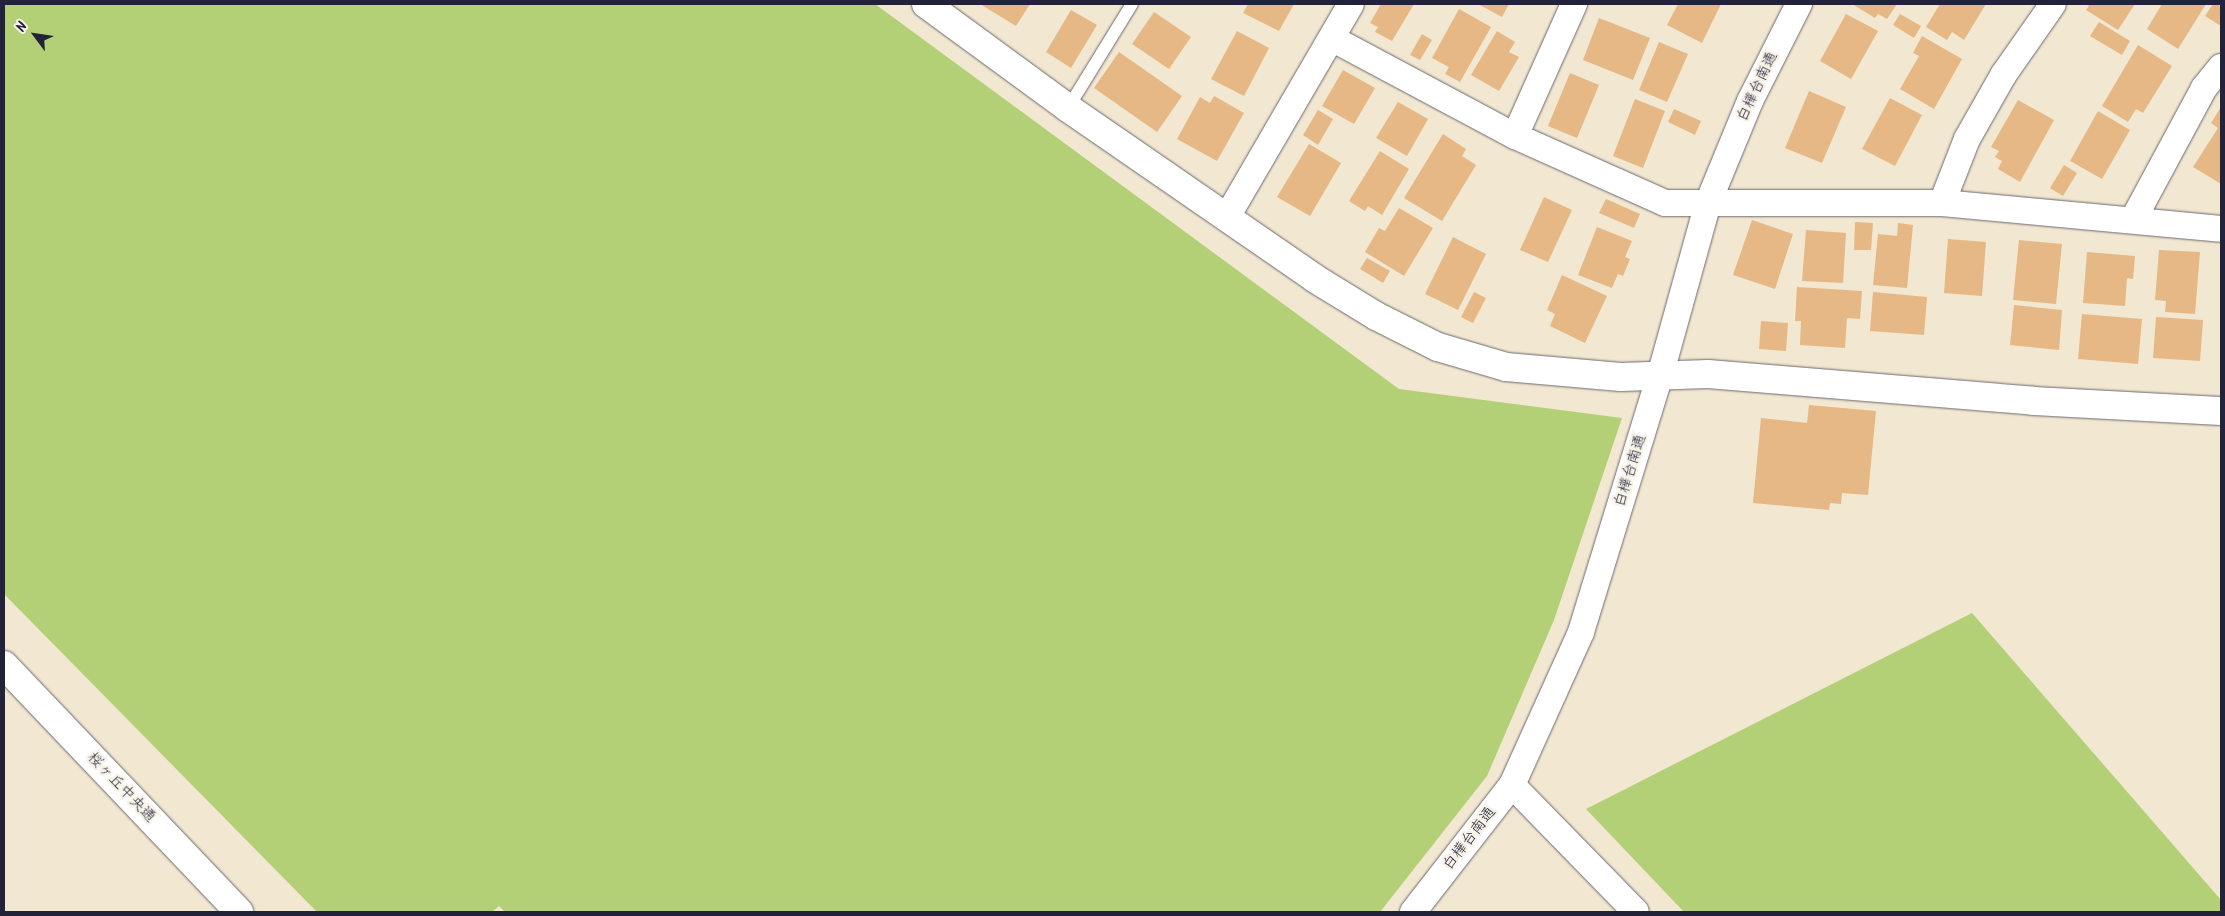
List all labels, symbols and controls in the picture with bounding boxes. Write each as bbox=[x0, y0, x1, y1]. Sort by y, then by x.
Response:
north arrow bbox=[10, 10, 60, 60]
text: N bbox=[10, 18, 34, 37]
street label: 白樺台南通 bbox=[1734, 49, 1782, 125]
street label: 白樺台南通 bbox=[1611, 433, 1651, 509]
street label: 桜ヶ丘中央通 bbox=[83, 749, 159, 827]
street label: 白樺台南通 bbox=[1440, 804, 1500, 874]

